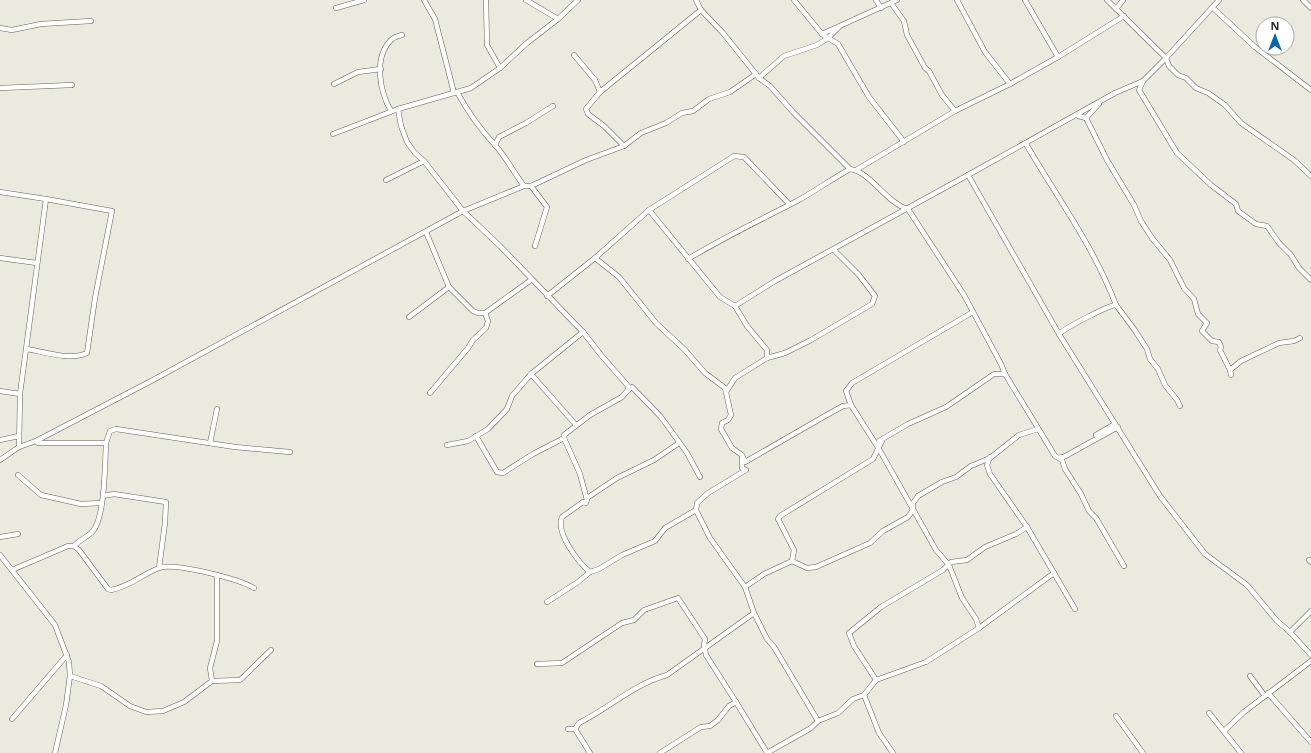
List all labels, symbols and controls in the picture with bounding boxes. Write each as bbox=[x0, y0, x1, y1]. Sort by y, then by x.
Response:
north arrow bbox=[1255, 16, 1295, 56]
text: N bbox=[1271, 18, 1279, 33]

